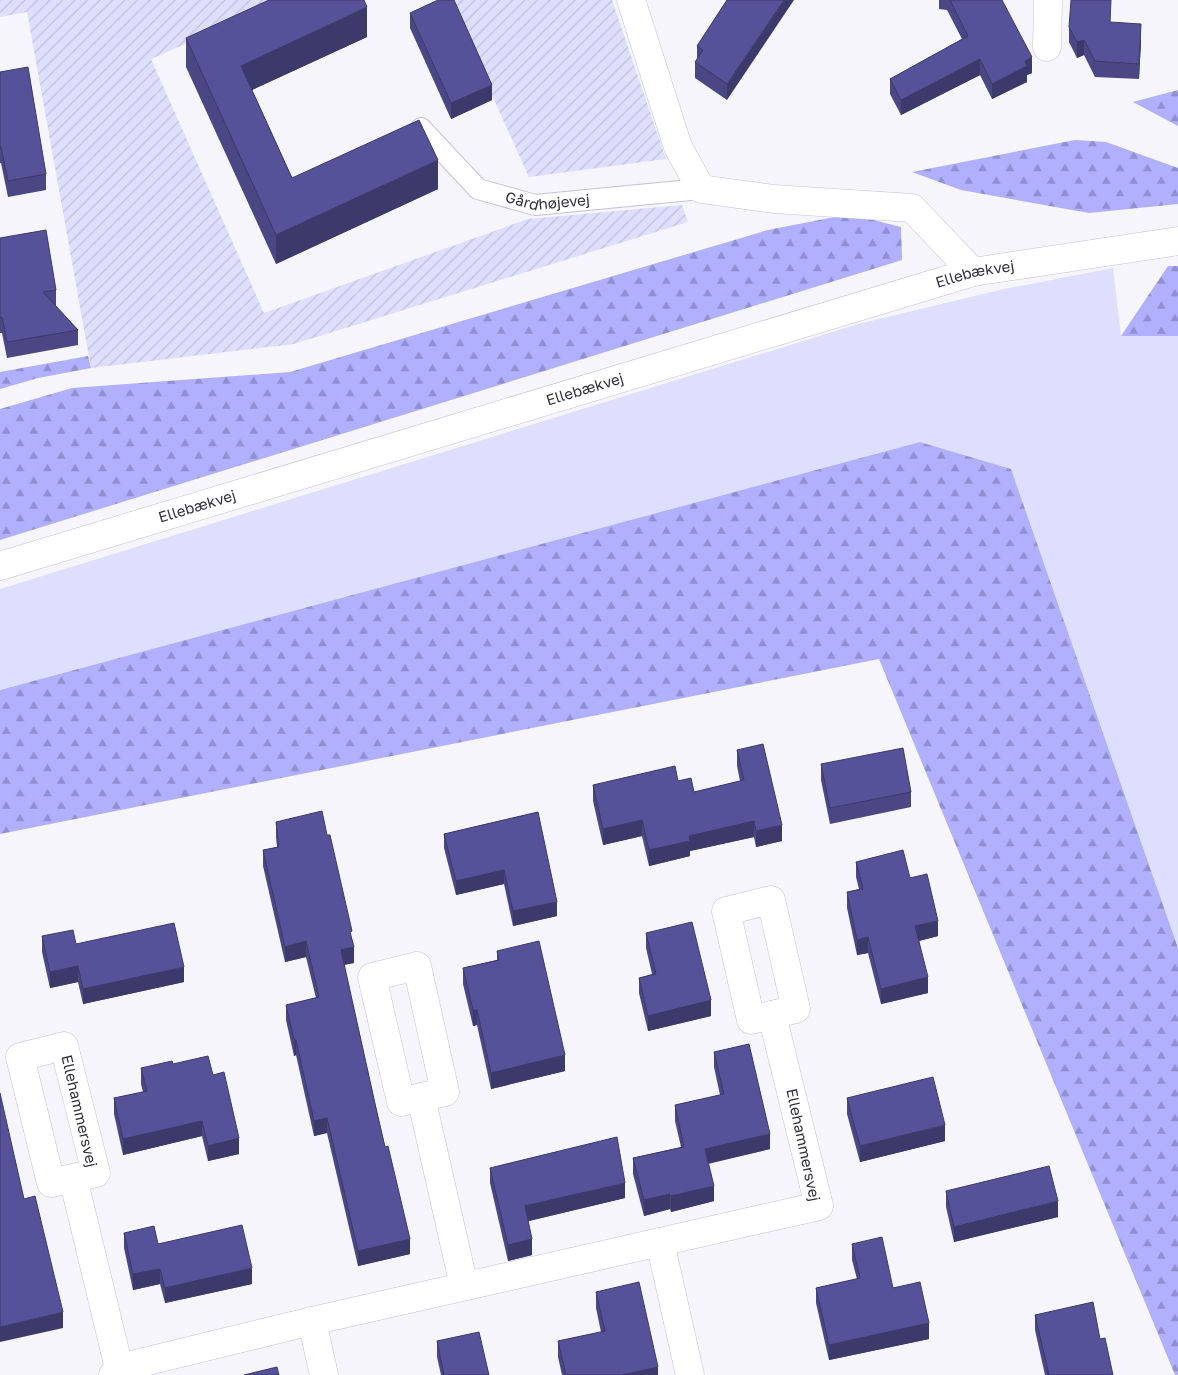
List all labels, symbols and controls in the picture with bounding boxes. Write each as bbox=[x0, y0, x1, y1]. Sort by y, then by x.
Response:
street label: Gårdhøjevej bbox=[504, 187, 591, 214]
street label: Ellebækvej bbox=[933, 256, 1015, 291]
street label: Ellebækvej bbox=[544, 368, 626, 409]
street label: Ellebækvej bbox=[156, 485, 238, 526]
street label: Ellehammersvej bbox=[58, 1053, 102, 1169]
street label: Ellehammersvej bbox=[783, 1087, 825, 1203]

